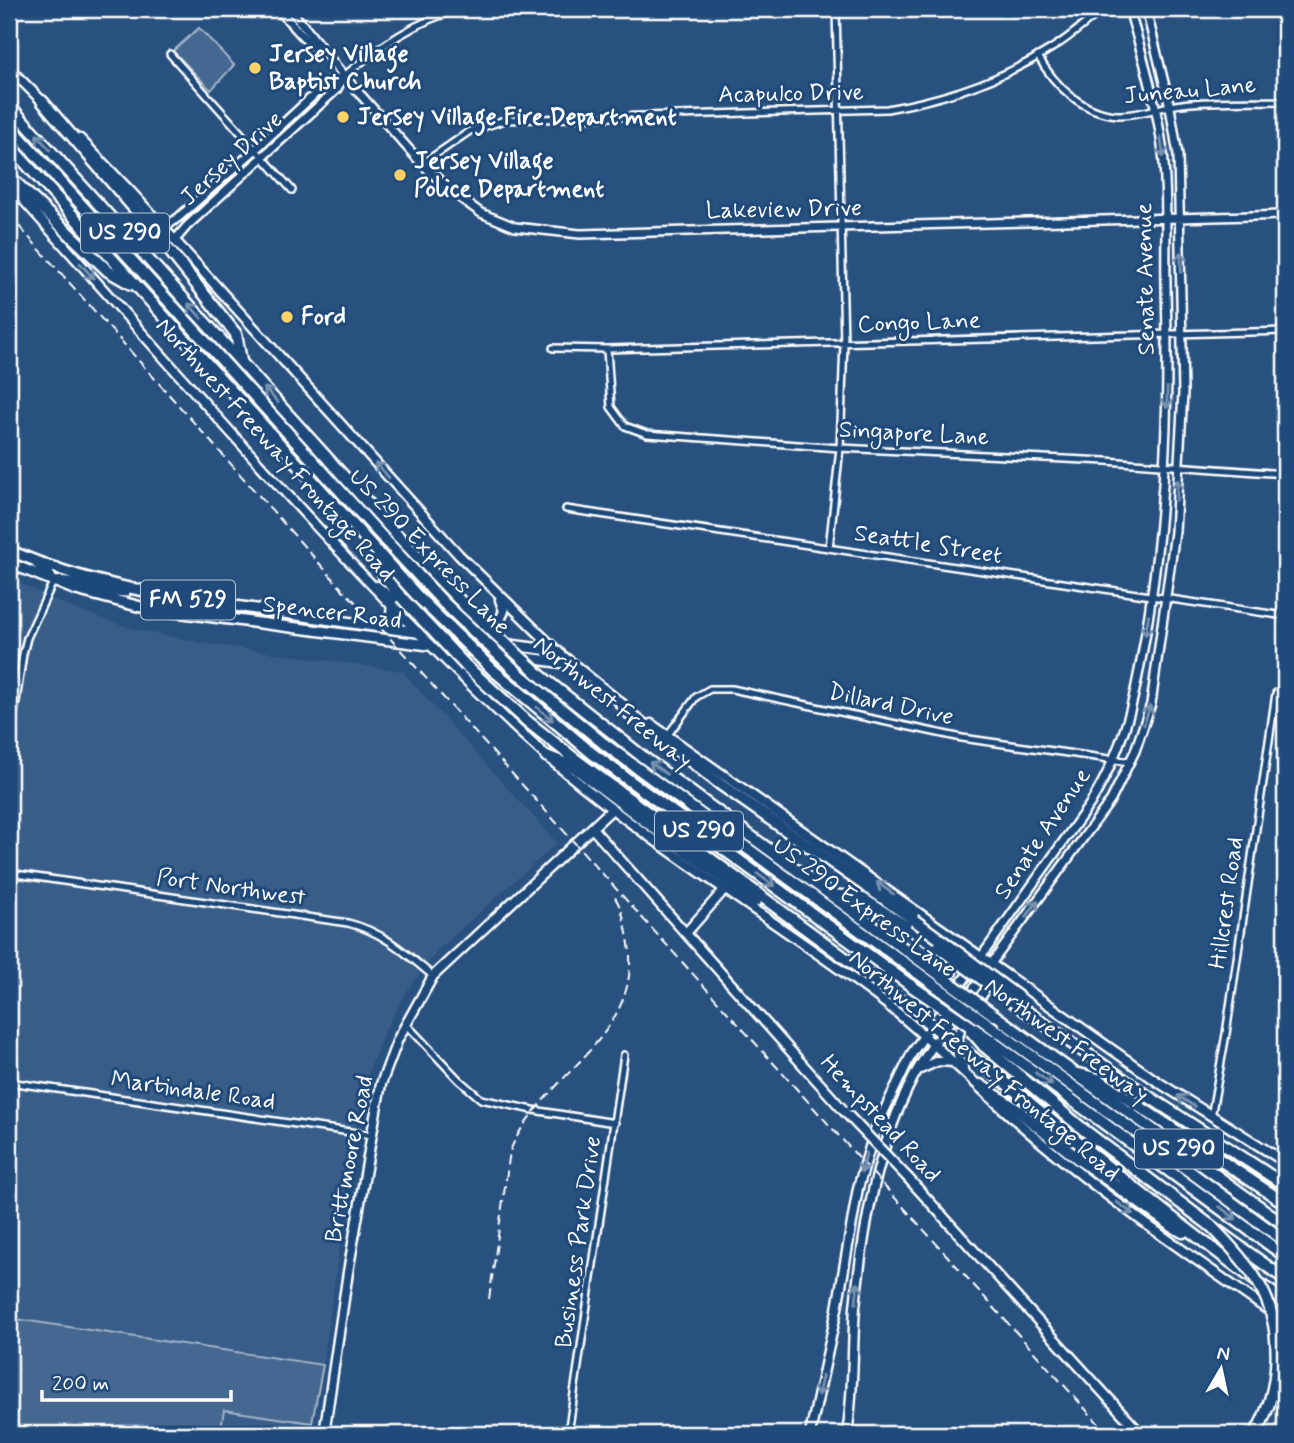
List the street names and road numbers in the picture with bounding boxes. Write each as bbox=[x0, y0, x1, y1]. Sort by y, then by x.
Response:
street label: Juneau Lane bbox=[1123, 70, 1257, 112]
street label: Acapulco Drive bbox=[718, 77, 864, 111]
street label: Jersey Drive bbox=[174, 105, 290, 213]
street label: Lakeview Drive bbox=[706, 193, 862, 227]
street label: Senate Avenue bbox=[1129, 202, 1163, 356]
road number: US 290 bbox=[81, 214, 169, 252]
street label: Congo Lane bbox=[857, 305, 981, 343]
street label: Northwest Freeway Frontage Road bbox=[147, 311, 402, 590]
street label: Singapore Lane bbox=[838, 415, 990, 455]
street label: US 290 Express Lane bbox=[341, 462, 517, 642]
street label: Seattle Street bbox=[852, 518, 1004, 572]
road number: FM 529 bbox=[141, 580, 235, 620]
street label: Spencer Road bbox=[261, 589, 403, 637]
street label: Northwest Freeway bbox=[526, 629, 698, 777]
street label: Dillard Drive bbox=[825, 677, 957, 733]
street label: Senate Avenue bbox=[988, 762, 1099, 906]
road number: US 290 bbox=[655, 811, 743, 850]
street label: US 290 Express Lane bbox=[766, 831, 962, 985]
street label: Hillcrest Road bbox=[1202, 835, 1252, 971]
street label: Port Northwest bbox=[155, 862, 308, 914]
street label: Northwest Freeway Frontage Road bbox=[841, 943, 1126, 1190]
street label: Northwest Freeway bbox=[978, 971, 1154, 1111]
street label: Hempstead Road bbox=[813, 1048, 947, 1190]
street label: Martindale Road bbox=[109, 1064, 277, 1118]
street label: Brittmoore Road bbox=[319, 1073, 381, 1245]
road number: US 290 bbox=[1135, 1130, 1223, 1168]
street label: Business Park Drive bbox=[549, 1134, 609, 1350]

